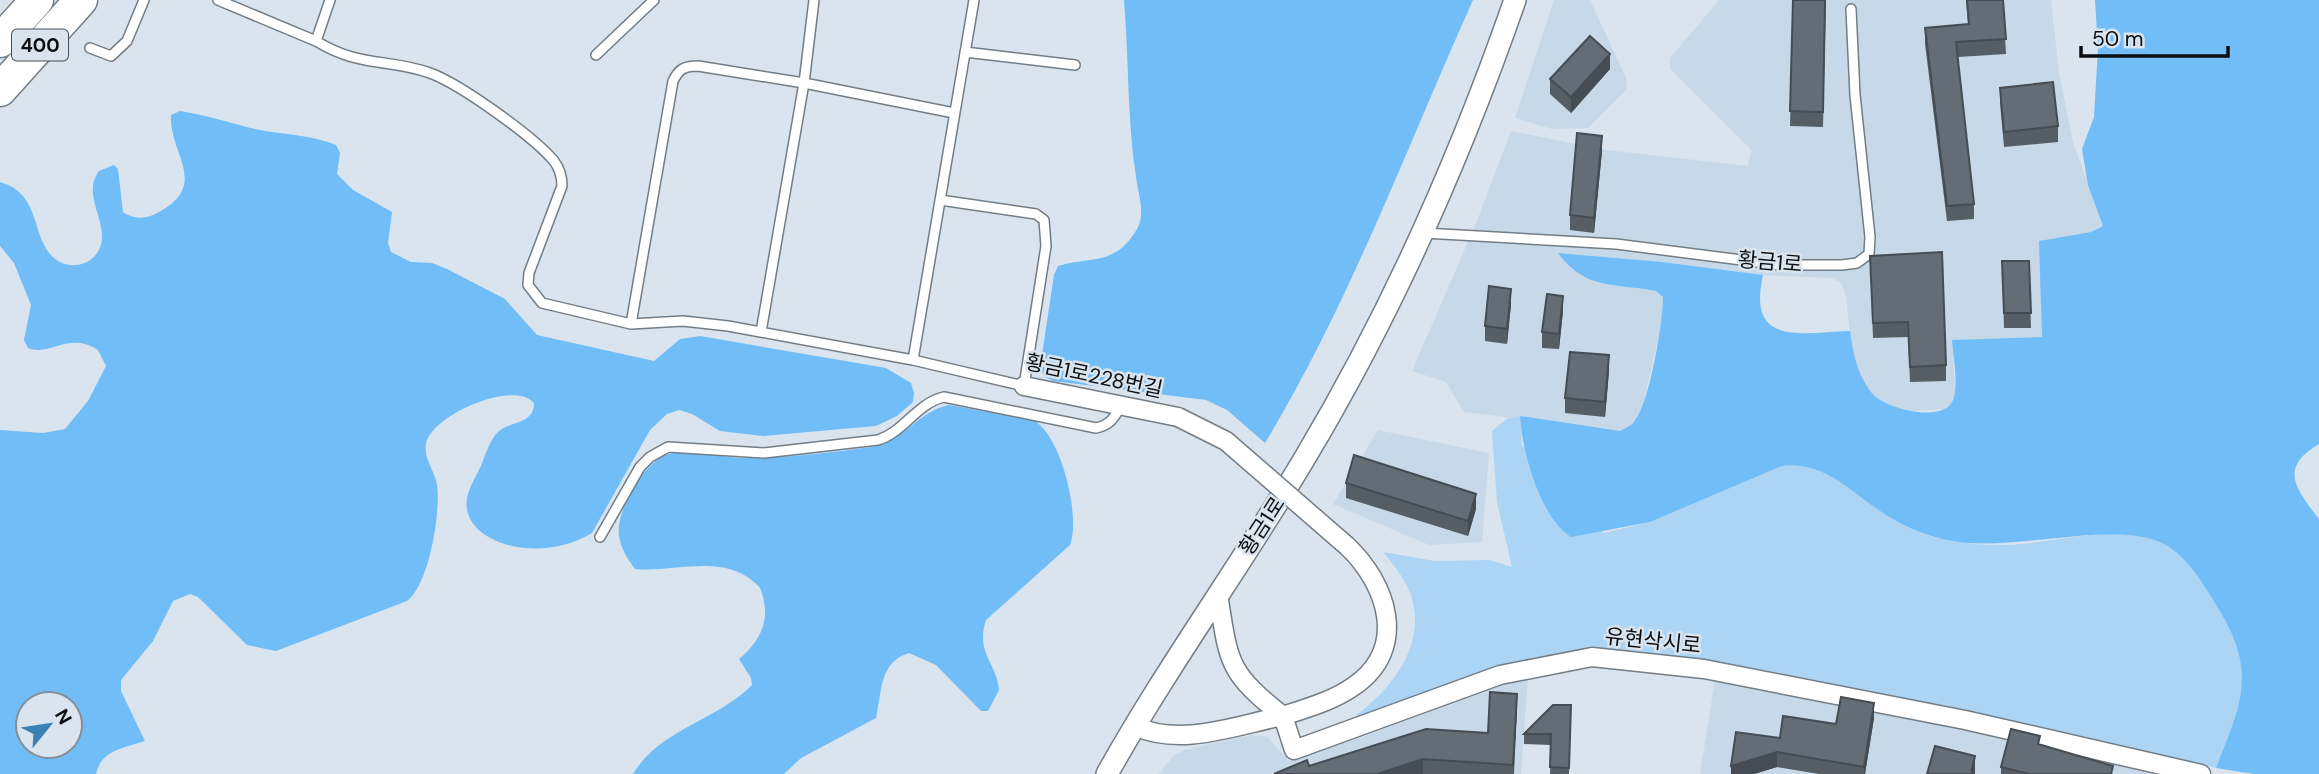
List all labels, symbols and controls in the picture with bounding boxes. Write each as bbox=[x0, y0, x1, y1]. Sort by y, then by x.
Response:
scale bar bbox=[2081, 14, 2228, 58]
text: 50 m bbox=[2092, 25, 2143, 53]
road number: 400 bbox=[12, 30, 68, 60]
street label: 황금1로 bbox=[1737, 245, 1803, 279]
street label: 황금1로228번길 bbox=[1023, 348, 1165, 404]
street label: 황금1로 bbox=[1233, 491, 1291, 561]
street label: 유현삭시로 bbox=[1603, 622, 1703, 660]
north arrow bbox=[14, 690, 84, 760]
text: N bbox=[49, 704, 78, 729]

